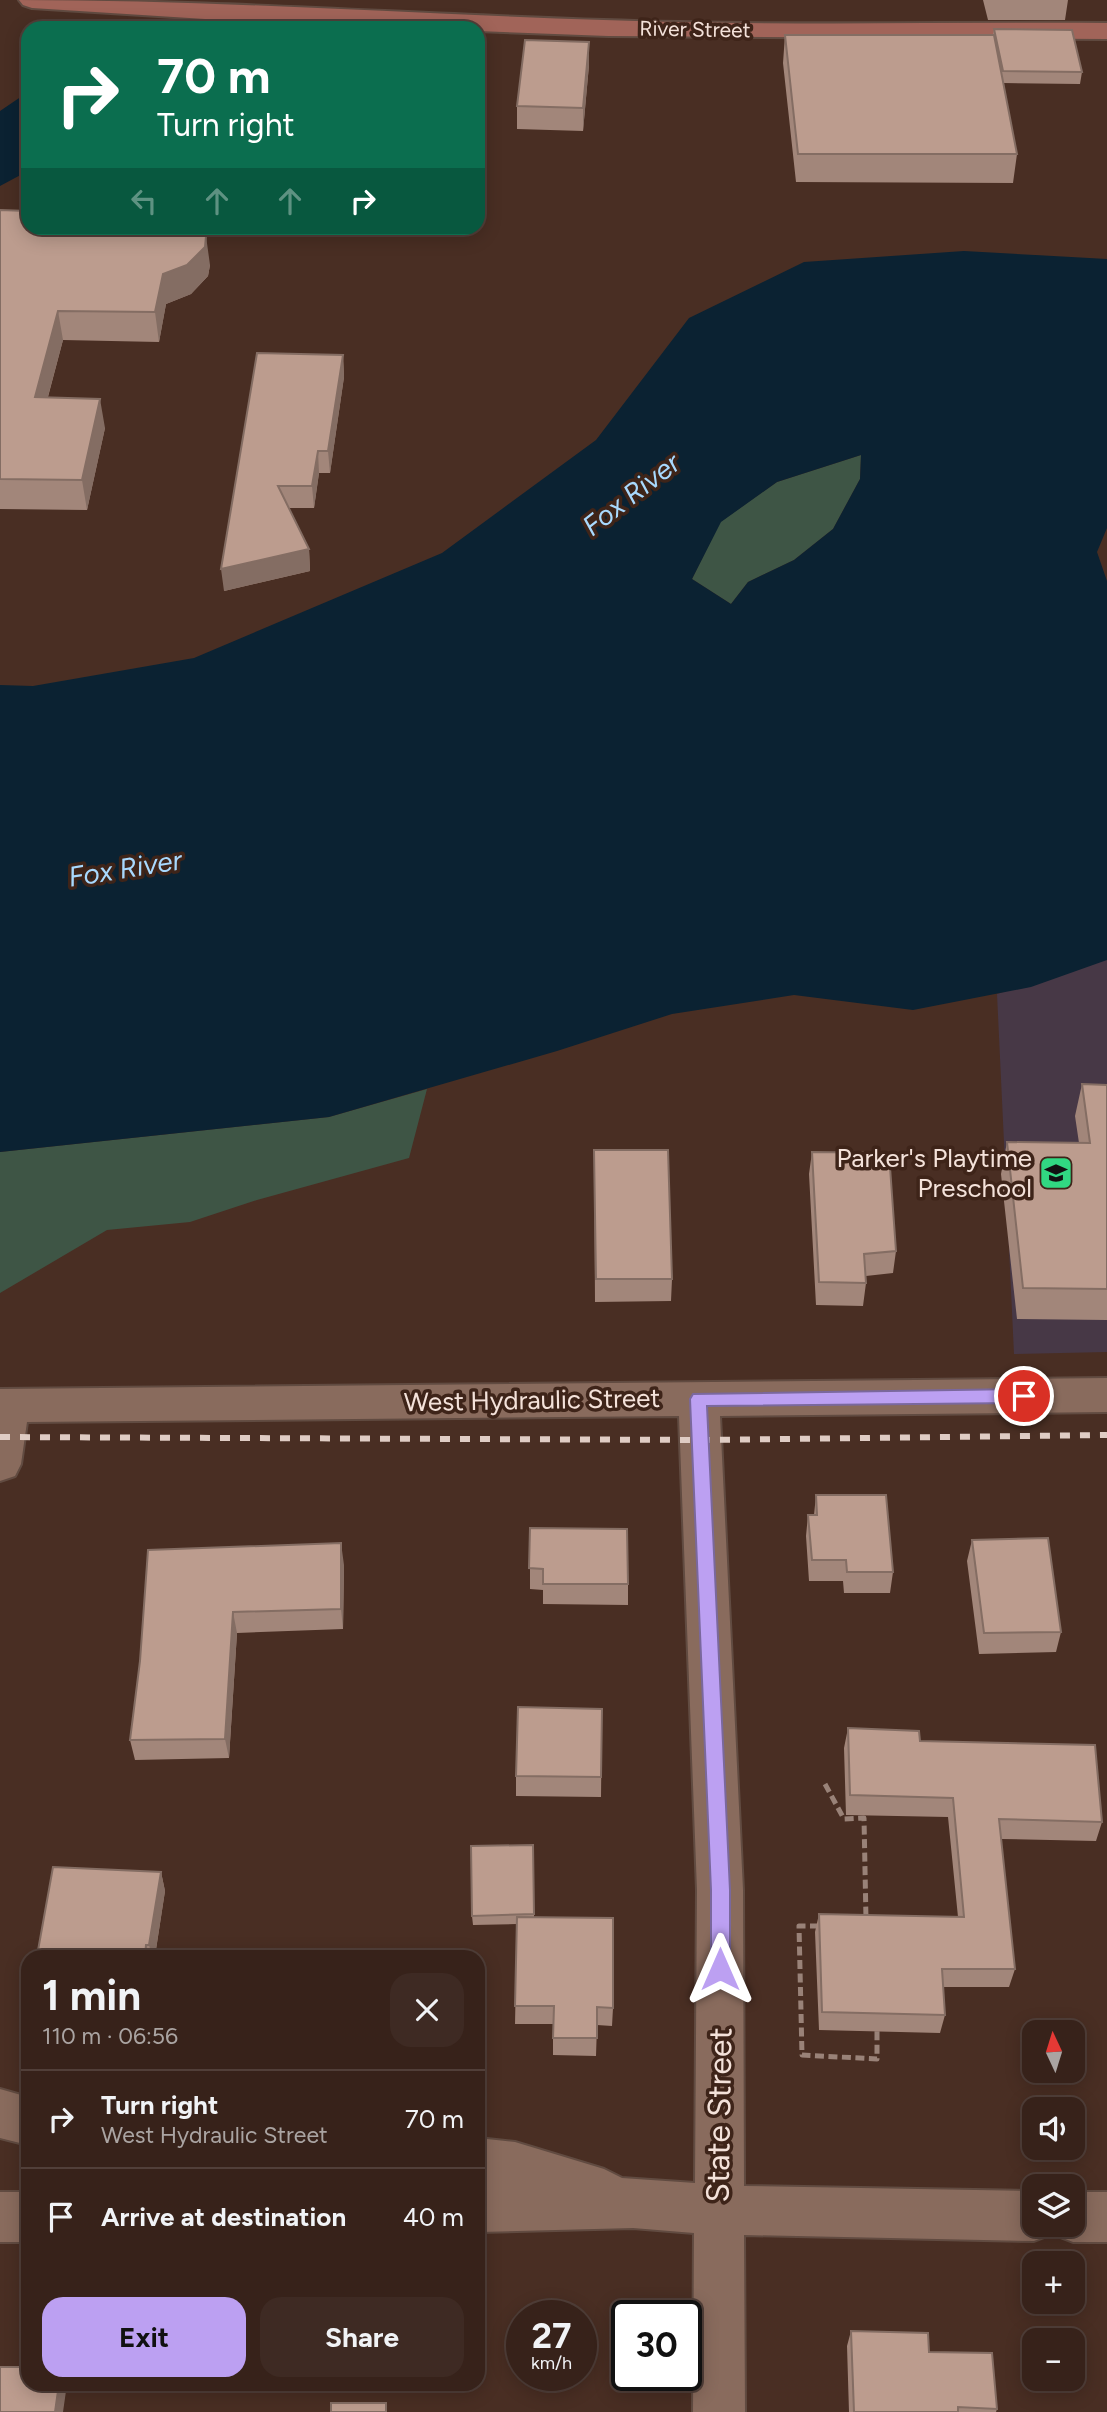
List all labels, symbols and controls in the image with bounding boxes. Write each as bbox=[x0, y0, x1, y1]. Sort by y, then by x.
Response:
street label: River Street bbox=[639, 16, 751, 42]
text: 70 m bbox=[157, 46, 270, 105]
icon: right bbox=[42, 49, 133, 140]
text: Turn right bbox=[157, 106, 295, 144]
icon: left bbox=[125, 182, 163, 220]
icon: ahead bbox=[198, 182, 236, 220]
icon: ahead bbox=[271, 182, 309, 220]
icon: right bbox=[344, 182, 382, 220]
water label: Fox River bbox=[575, 444, 688, 543]
water label: Fox River bbox=[66, 842, 186, 894]
place label: Parker's Playtime Preschool bbox=[836, 1142, 1032, 1204]
school or university icon: Parker's Playtime Preschool bbox=[1037, 1154, 1075, 1192]
pin bbox=[994, 1366, 1054, 1426]
icon: arrive bbox=[1005, 1377, 1043, 1415]
street label: West Hydraulic Street bbox=[404, 1382, 661, 1418]
position arrow bbox=[683, 1932, 757, 2006]
text: 1 min bbox=[42, 1970, 141, 2021]
button: close bbox=[390, 1973, 464, 2047]
north arrow bbox=[1022, 2020, 1085, 2082]
map controls bbox=[1022, 2020, 1085, 2391]
text: 110 m · 06:56 bbox=[42, 2022, 178, 2050]
street label: State Street bbox=[698, 2027, 740, 2203]
text: Turn right bbox=[101, 2089, 218, 2121]
button: sound bbox=[1022, 2097, 1085, 2160]
icon: right bbox=[42, 2100, 80, 2138]
text: 70 m bbox=[405, 2103, 464, 2135]
text: West Hydraulic Street bbox=[101, 2121, 328, 2149]
button: layers bbox=[1022, 2174, 1085, 2237]
icon: arrive bbox=[42, 2198, 80, 2236]
text: Arrive at destination bbox=[101, 2201, 346, 2233]
text: 40 m bbox=[403, 2201, 464, 2233]
button: + bbox=[1022, 2251, 1085, 2314]
button: Exit bbox=[42, 2297, 246, 2377]
button: Share bbox=[260, 2297, 464, 2377]
speed limit sign: 30 bbox=[611, 2300, 702, 2391]
text: 27 bbox=[532, 2315, 571, 2357]
button: − bbox=[1022, 2328, 1085, 2391]
text: km/h bbox=[531, 2352, 572, 2374]

